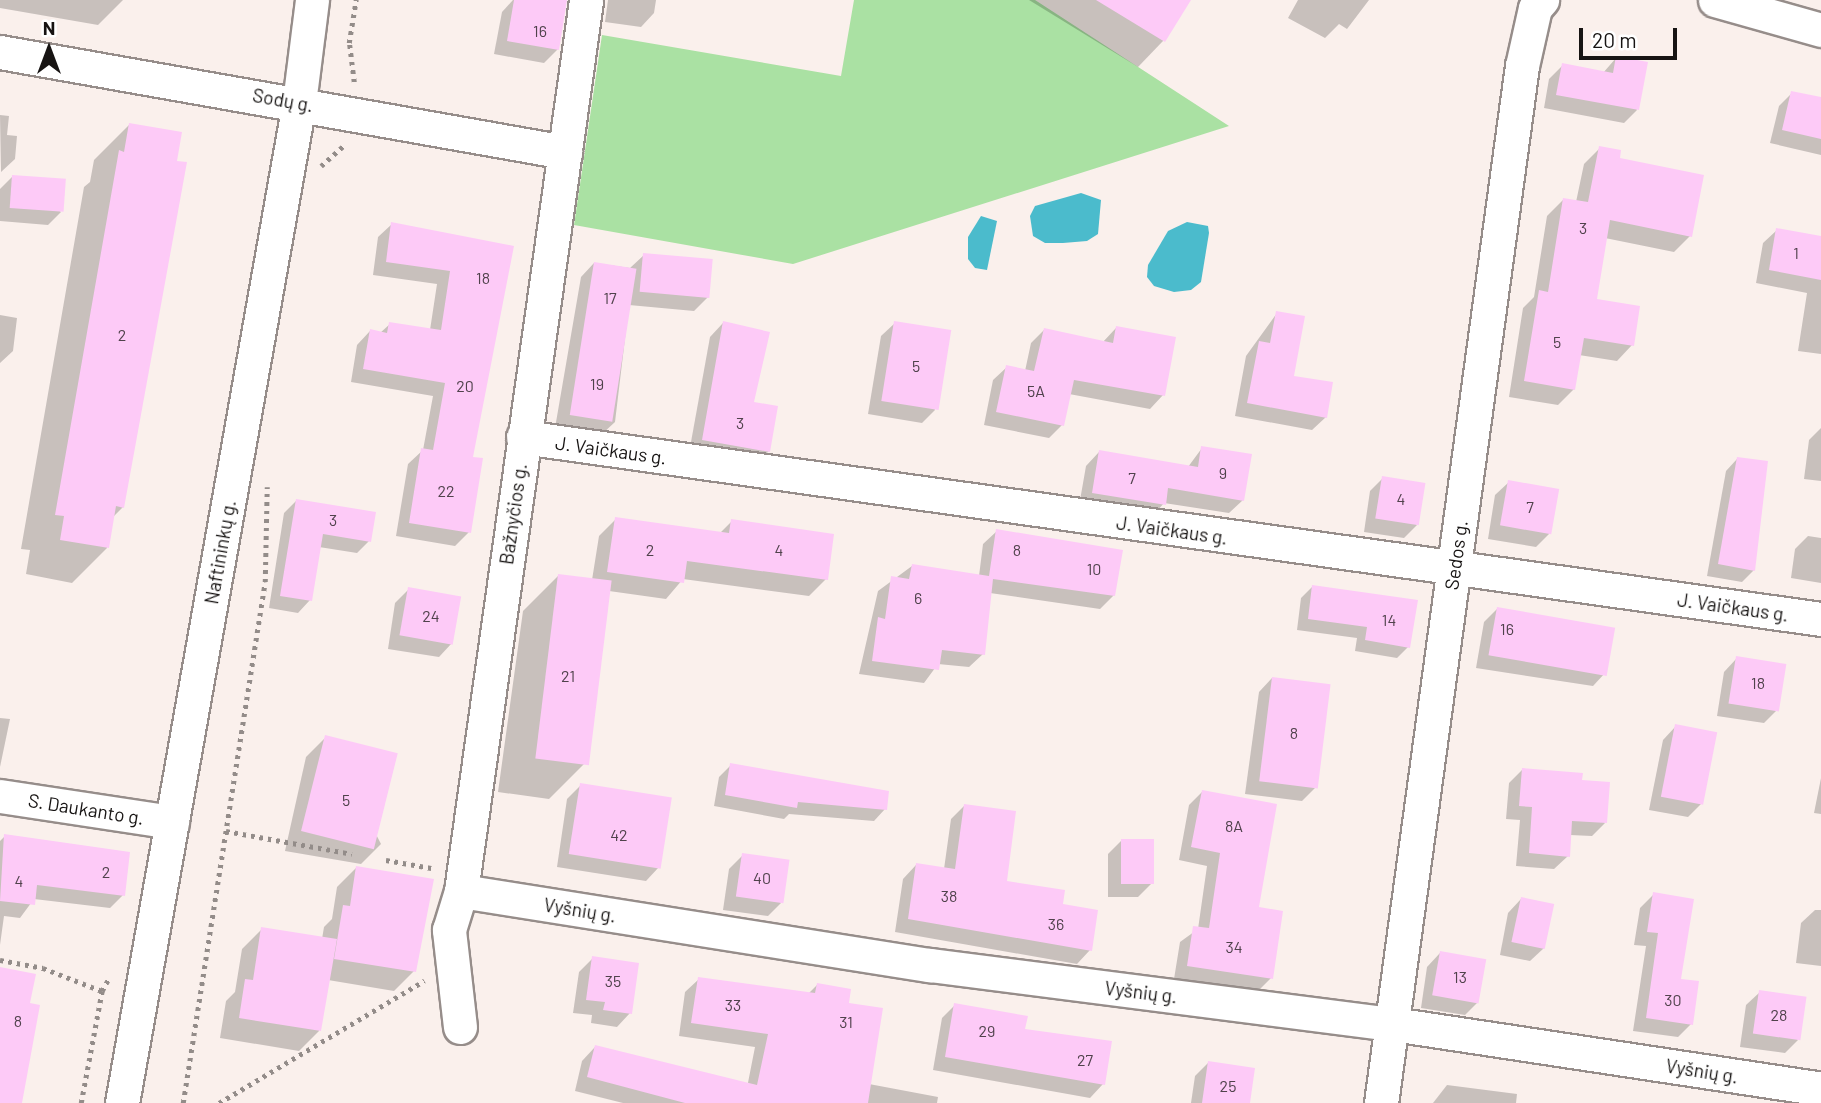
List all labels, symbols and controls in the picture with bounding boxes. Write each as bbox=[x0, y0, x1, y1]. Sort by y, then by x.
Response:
north arrow bbox=[14, 14, 84, 84]
scale bar bbox=[1583, 14, 1681, 58]
text: N bbox=[43, 16, 55, 39]
house number: 16 bbox=[533, 21, 547, 41]
text: 20 m bbox=[1592, 27, 1637, 52]
street label: Sodų g. bbox=[251, 83, 315, 117]
house number: 3 bbox=[1579, 218, 1587, 238]
house number: 1 bbox=[1793, 243, 1799, 263]
house number: 18 bbox=[476, 268, 490, 288]
house number: 17 bbox=[603, 288, 617, 308]
house number: 2 bbox=[118, 325, 126, 345]
house number: 5 bbox=[1553, 332, 1561, 352]
house number: 5 bbox=[912, 356, 920, 376]
house number: 19 bbox=[590, 374, 604, 394]
house number: 20 bbox=[456, 376, 474, 396]
house number: 5A bbox=[1027, 381, 1045, 401]
house number: 3 bbox=[736, 413, 744, 433]
street label: J. Vaičkaus g. bbox=[554, 431, 668, 469]
street label: Bažnyčios g. bbox=[495, 462, 531, 566]
house number: 9 bbox=[1219, 463, 1227, 483]
house number: 7 bbox=[1128, 468, 1136, 488]
house number: 22 bbox=[437, 481, 455, 501]
house number: 4 bbox=[1397, 489, 1405, 509]
house number: 7 bbox=[1526, 497, 1534, 517]
street label: Naftininkų g. bbox=[200, 498, 240, 606]
house number: 3 bbox=[329, 510, 337, 530]
street label: J. Vaičkaus g. bbox=[1115, 511, 1229, 549]
street label: Sedos g. bbox=[1440, 519, 1472, 591]
house number: 2 bbox=[646, 540, 654, 560]
house number: 4 bbox=[775, 540, 783, 560]
house number: 8 bbox=[1013, 540, 1021, 560]
house number: 10 bbox=[1087, 559, 1101, 579]
house number: 6 bbox=[914, 588, 922, 608]
street label: J. Vaičkaus g. bbox=[1676, 588, 1790, 626]
house number: 24 bbox=[422, 606, 440, 626]
house number: 14 bbox=[1382, 610, 1396, 630]
house number: 16 bbox=[1500, 619, 1514, 639]
house number: 21 bbox=[561, 666, 575, 686]
house number: 18 bbox=[1751, 673, 1765, 693]
house number: 8 bbox=[1290, 723, 1298, 743]
street label: S. Daukanto g. bbox=[26, 789, 146, 829]
house number: 5 bbox=[342, 790, 350, 810]
house number: 8A bbox=[1225, 816, 1243, 836]
house number: 42 bbox=[610, 825, 628, 845]
house number: 2 bbox=[102, 862, 110, 882]
house number: 40 bbox=[753, 868, 771, 888]
house number: 4 bbox=[15, 871, 23, 891]
house number: 38 bbox=[941, 886, 957, 906]
street label: Vyšnių g. bbox=[542, 893, 618, 927]
house number: 36 bbox=[1048, 914, 1064, 934]
house number: 34 bbox=[1225, 937, 1243, 957]
house number: 13 bbox=[1453, 967, 1467, 987]
house number: 35 bbox=[605, 971, 621, 991]
street label: Vyšnių g. bbox=[1103, 976, 1179, 1008]
house number: 30 bbox=[1664, 990, 1682, 1010]
house number: 33 bbox=[725, 995, 741, 1015]
house number: 28 bbox=[1771, 1005, 1787, 1025]
house number: 8 bbox=[14, 1011, 22, 1031]
house number: 31 bbox=[839, 1012, 853, 1032]
house number: 29 bbox=[979, 1021, 995, 1041]
house number: 27 bbox=[1077, 1050, 1093, 1070]
street label: Vyšnių g. bbox=[1664, 1054, 1740, 1088]
house number: 25 bbox=[1220, 1076, 1236, 1096]

